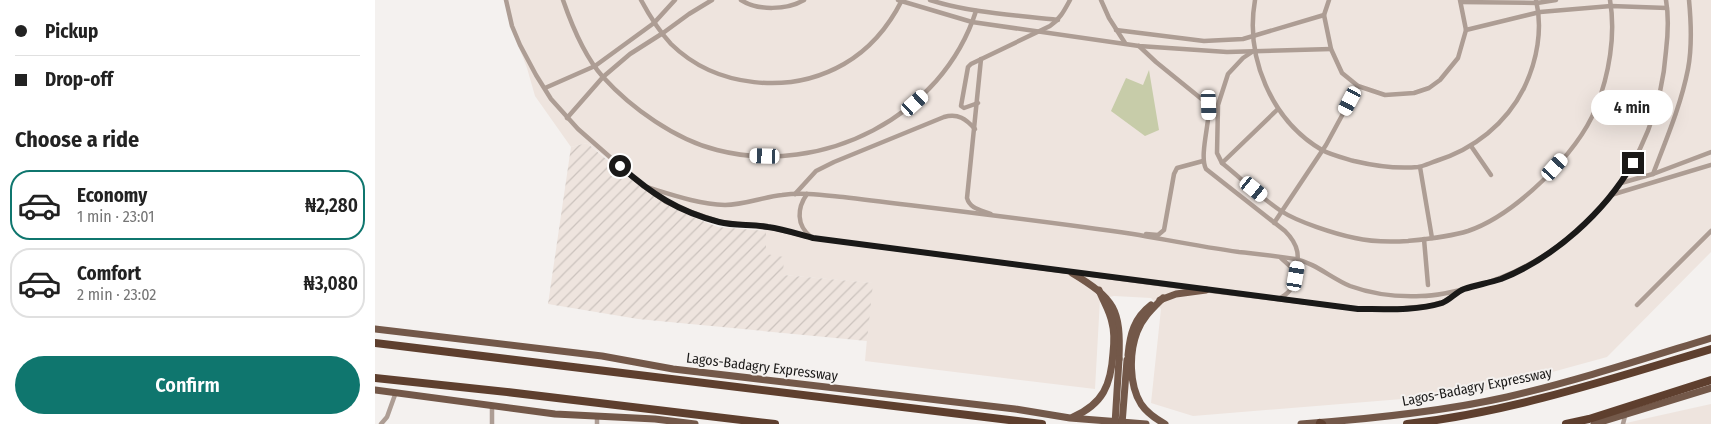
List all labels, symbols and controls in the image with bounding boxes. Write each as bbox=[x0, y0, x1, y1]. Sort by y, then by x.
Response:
text: Pickup bbox=[45, 20, 98, 43]
text: Drop-off bbox=[45, 68, 113, 91]
car bbox=[1336, 84, 1363, 118]
car bbox=[898, 87, 931, 119]
car bbox=[1200, 90, 1217, 120]
callout: 4 min bbox=[1592, 90, 1674, 126]
text: 4 min bbox=[1614, 98, 1650, 117]
text: Choose a ride bbox=[15, 126, 139, 153]
car bbox=[749, 148, 780, 164]
car bbox=[1539, 151, 1570, 183]
route end bbox=[1622, 152, 1644, 174]
route start bbox=[609, 155, 631, 177]
car bbox=[1237, 174, 1270, 204]
icon: car bbox=[17, 183, 62, 228]
text: Economy bbox=[77, 184, 147, 207]
text: ₦2,280 bbox=[305, 194, 358, 217]
text: 1 min · 23:01 bbox=[77, 207, 155, 226]
car bbox=[1286, 260, 1305, 292]
icon: car bbox=[17, 261, 62, 306]
text: Comfort bbox=[77, 262, 141, 285]
text: ₦3,080 bbox=[303, 272, 358, 295]
text: 2 min · 23:02 bbox=[77, 285, 156, 304]
street label: Lagos-Badagry Expressway bbox=[685, 349, 839, 385]
button: Confirm bbox=[15, 356, 360, 414]
street label: Lagos-Badagry Expressway bbox=[1401, 364, 1554, 410]

